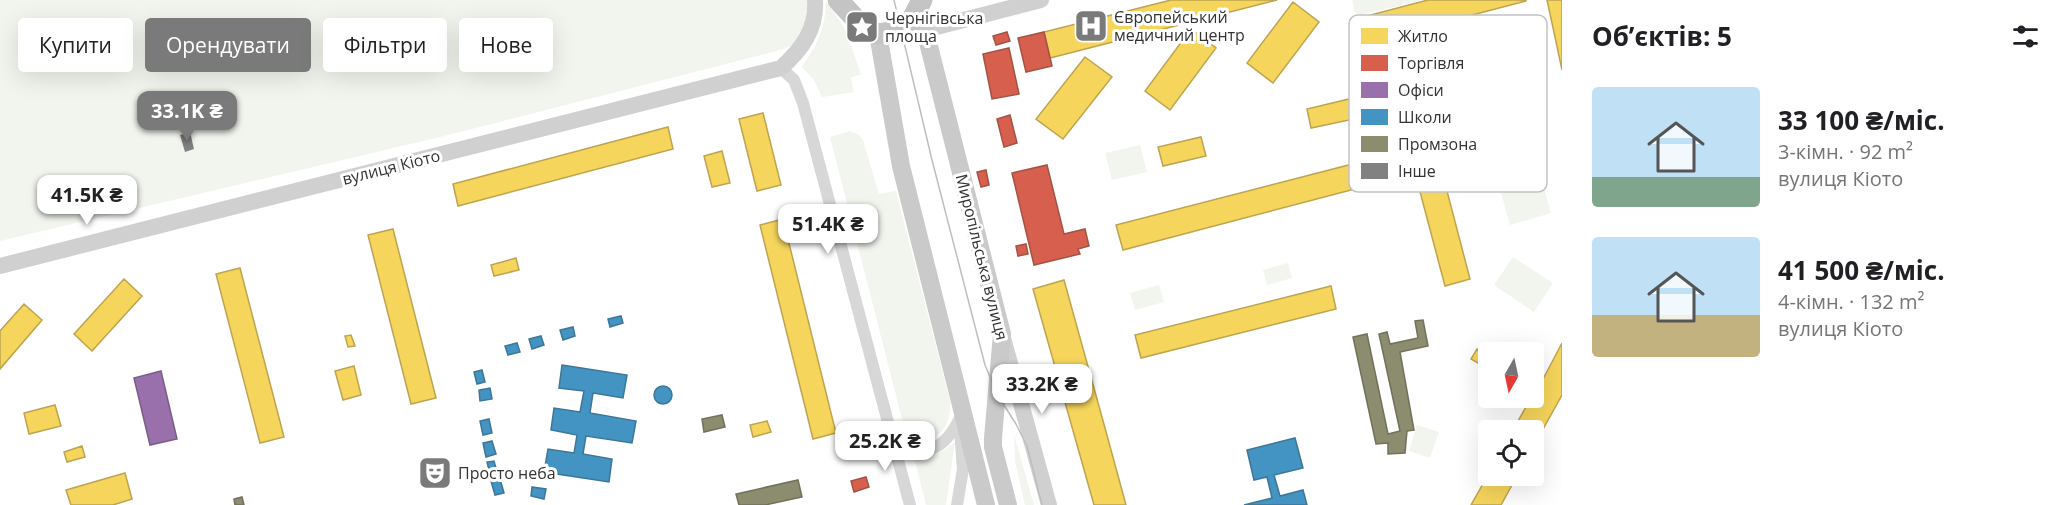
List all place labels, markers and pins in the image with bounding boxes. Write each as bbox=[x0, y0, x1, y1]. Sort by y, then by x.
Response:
place label: Європейський медичний центр bbox=[1114, 6, 1245, 46]
place label: Чернігівська площа bbox=[885, 7, 983, 47]
hospital icon: Європейський медичний центр bbox=[1073, 8, 1109, 44]
place icon: Чернігівська площа bbox=[844, 9, 880, 45]
pin: 33.1K ₴ bbox=[132, 91, 242, 142]
pin: 41.5K ₴ bbox=[32, 175, 142, 226]
pin: 51.4K ₴ bbox=[773, 204, 883, 255]
pin: 33.2K ₴ bbox=[987, 364, 1097, 415]
pin: 25.2K ₴ bbox=[830, 421, 940, 472]
theatre icon: Просто неба bbox=[417, 455, 453, 491]
place label: Просто неба bbox=[458, 462, 556, 484]

